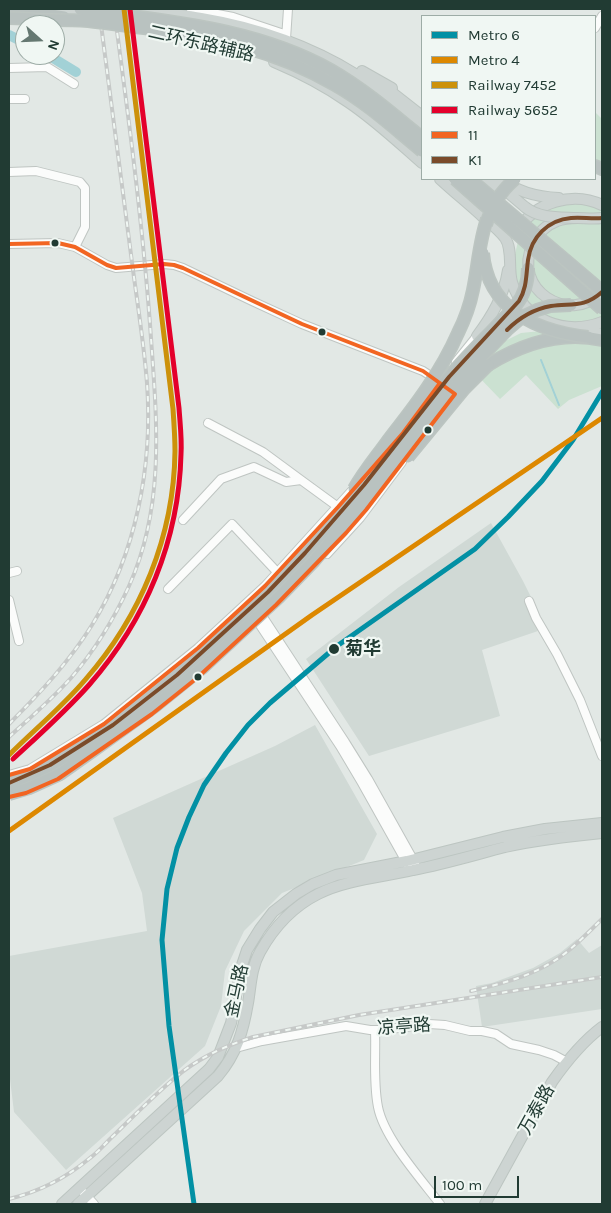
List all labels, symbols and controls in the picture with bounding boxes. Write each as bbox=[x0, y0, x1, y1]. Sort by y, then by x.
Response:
north arrow bbox=[15, 15, 65, 65]
legend bbox=[421, 15, 596, 180]
street label: 二环东路辅路 bbox=[146, 21, 256, 67]
text: Metro 6 bbox=[468, 26, 520, 44]
text: N bbox=[44, 37, 63, 53]
text: Metro 4 bbox=[468, 51, 520, 69]
text: Railway 7452 bbox=[468, 76, 556, 94]
text: Railway 5652 bbox=[468, 101, 558, 119]
text: 11 bbox=[468, 126, 478, 144]
text: K1 bbox=[468, 151, 482, 169]
unlabelled marker bbox=[50, 238, 60, 248]
unlabelled marker bbox=[317, 327, 327, 337]
unlabelled marker bbox=[423, 425, 433, 435]
place label: 菊华 bbox=[345, 638, 381, 660]
marker: 菊华 bbox=[327, 642, 341, 656]
unlabelled marker bbox=[193, 672, 203, 682]
street label: 金马路 bbox=[221, 962, 253, 1020]
street label: 凉亭路 bbox=[376, 1014, 432, 1040]
street label: 万泰路 bbox=[514, 1081, 560, 1139]
scale bar bbox=[436, 1166, 521, 1198]
text: 100 m bbox=[442, 1176, 482, 1194]

